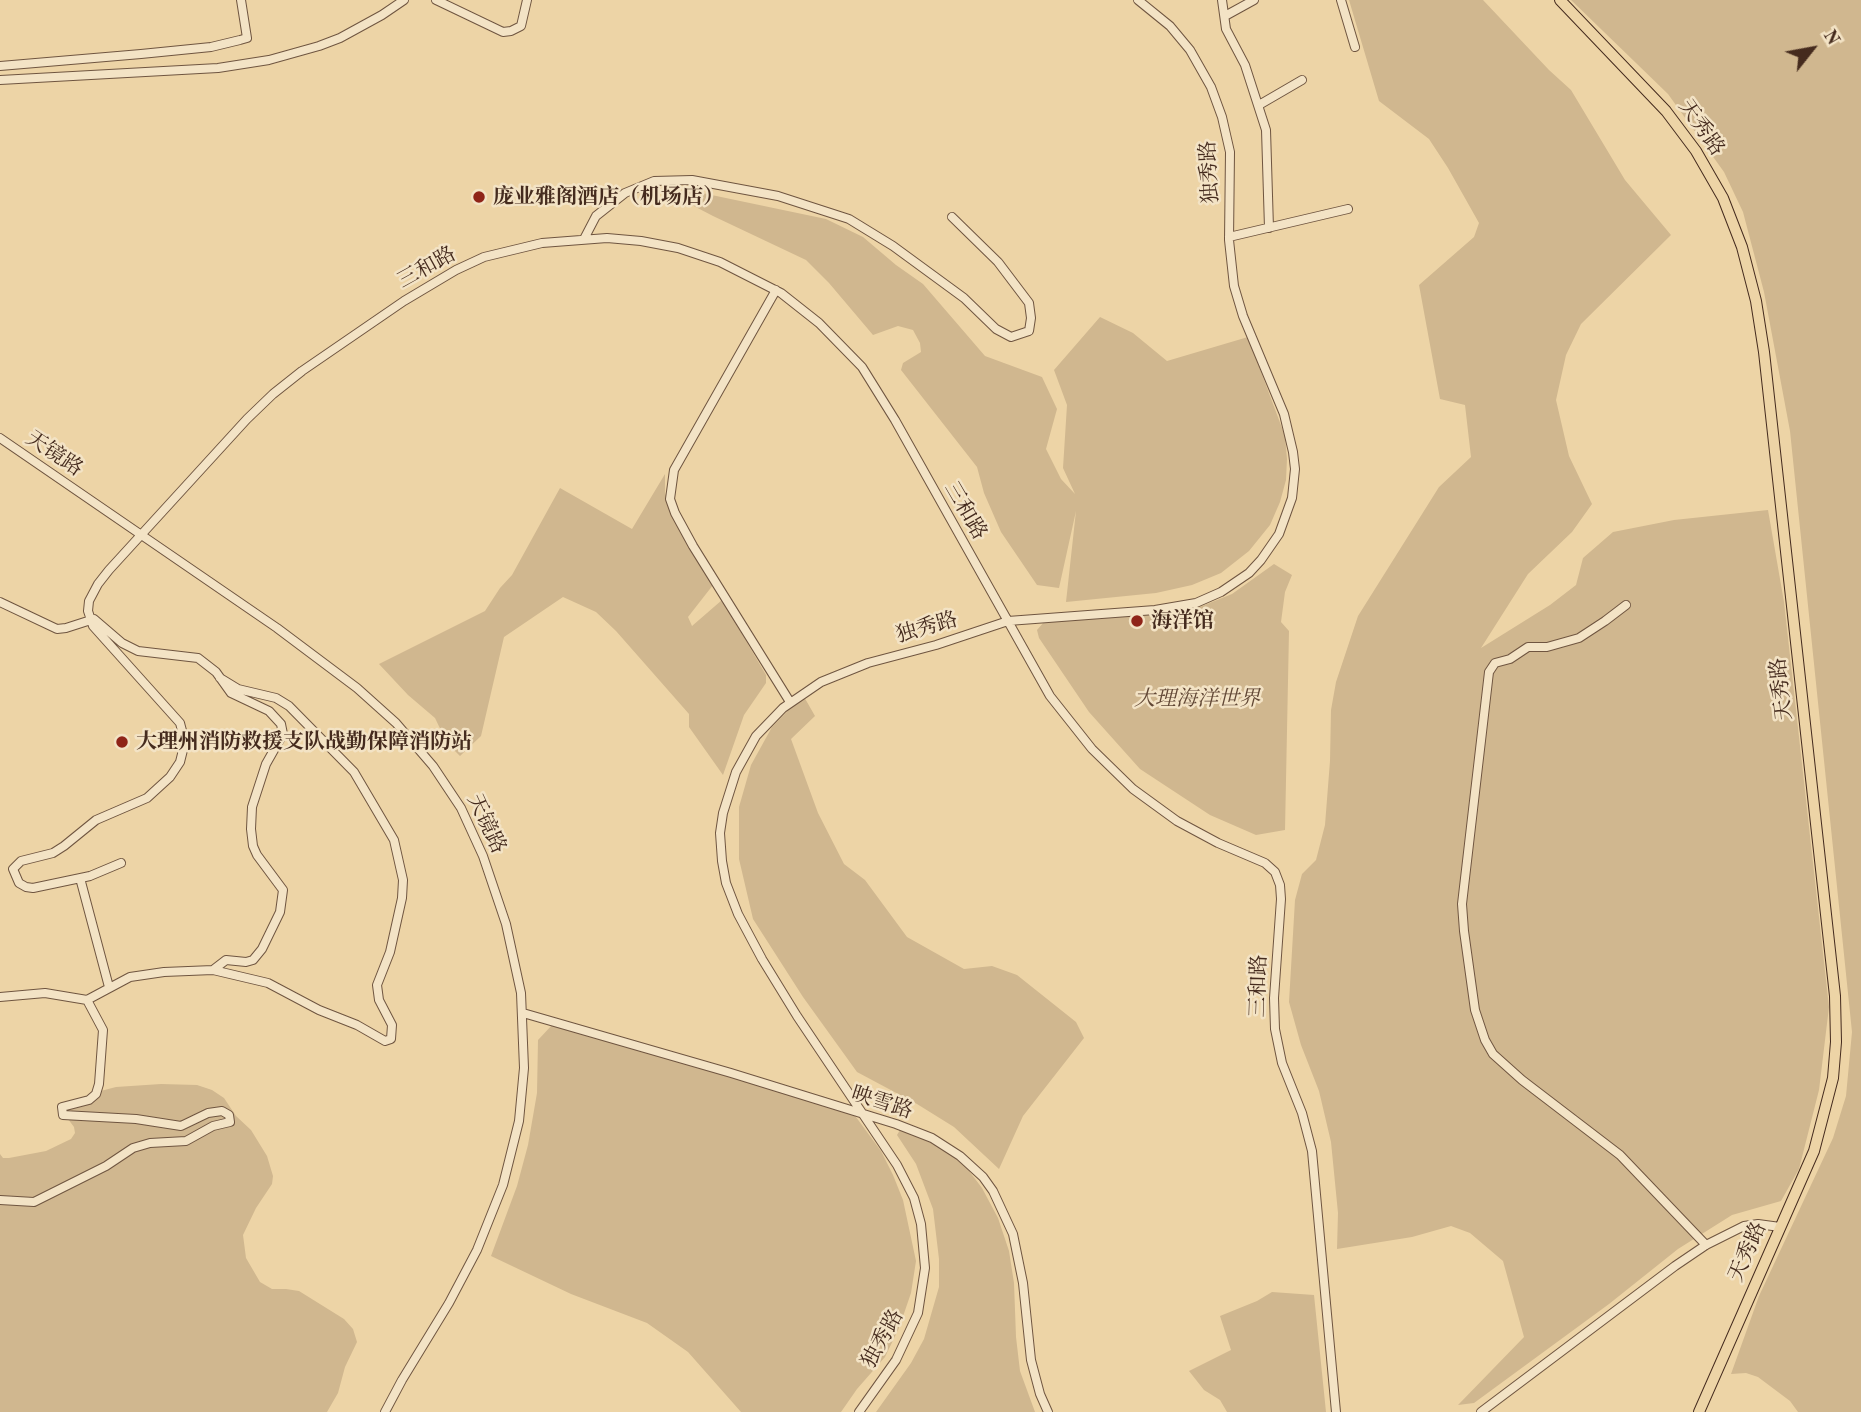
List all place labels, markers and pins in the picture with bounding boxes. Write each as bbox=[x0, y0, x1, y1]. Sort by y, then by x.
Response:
place label: 庞业雅阁酒店（机场店） bbox=[493, 184, 724, 210]
marker: 庞业雅阁酒店（机场店） bbox=[471, 189, 487, 205]
place label: 海洋馆 bbox=[1151, 608, 1214, 634]
marker: 海洋馆 bbox=[1129, 613, 1145, 629]
place label: 大理州消防救援支队战勤保障消防站 bbox=[136, 729, 472, 755]
marker: 大理州消防救援支队战勤保障消防站 bbox=[114, 734, 130, 750]

